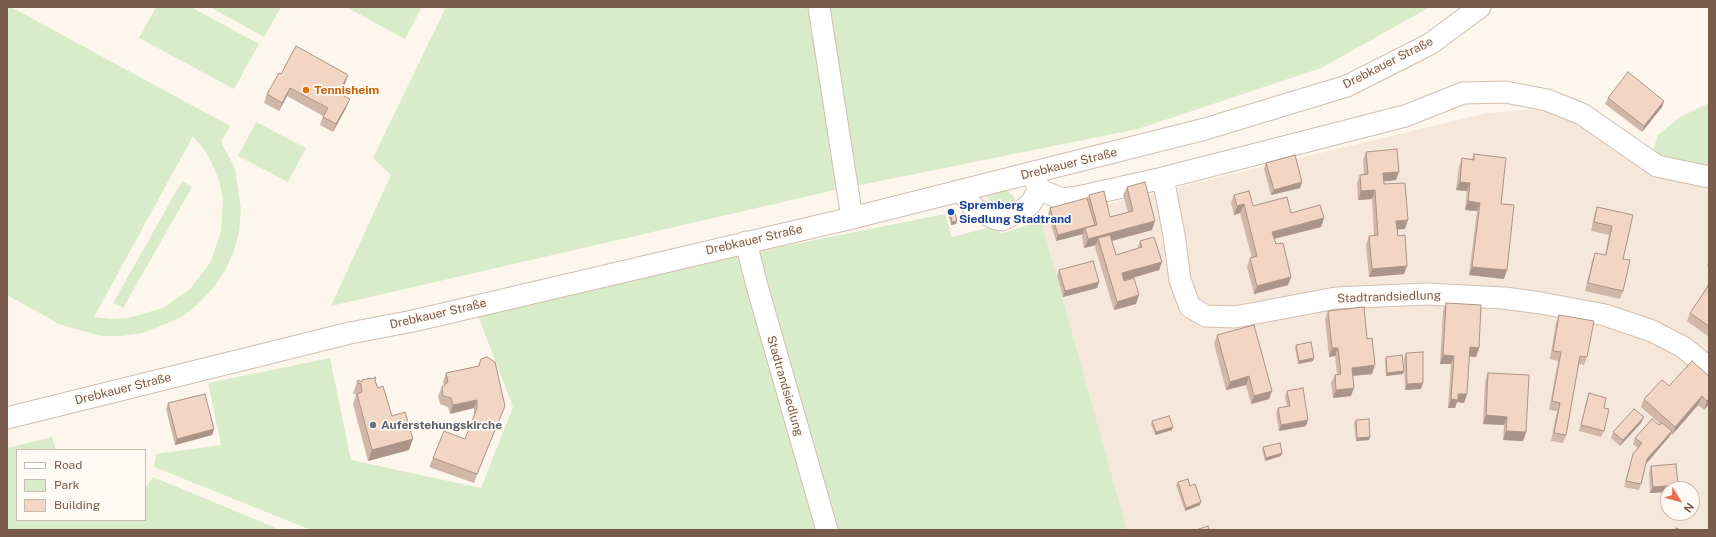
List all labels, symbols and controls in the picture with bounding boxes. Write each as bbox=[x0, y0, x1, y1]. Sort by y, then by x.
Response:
street label: Drebkauer Straße bbox=[1341, 34, 1435, 92]
place label: Tennisheim bbox=[314, 83, 379, 97]
marker: Tennisheim bbox=[301, 85, 311, 95]
street label: Drebkauer Straße bbox=[1019, 145, 1119, 183]
place label: Spremberg Siedlung Stadtrand bbox=[959, 198, 1071, 226]
marker: Spremberg Siedlung Stadtrand bbox=[946, 207, 956, 217]
street label: Drebkauer Straße bbox=[704, 222, 804, 258]
street label: Stadtrandsiedlung bbox=[1337, 288, 1441, 306]
street label: Drebkauer Straße bbox=[388, 296, 488, 332]
street label: Stadtrandsiedlung bbox=[764, 334, 806, 438]
street label: Drebkauer Straße bbox=[73, 370, 173, 408]
place label: Auferstehungskirche bbox=[381, 418, 502, 432]
marker: Auferstehungskirche bbox=[368, 420, 378, 430]
legend bbox=[16, 449, 146, 521]
text: Road bbox=[54, 458, 82, 472]
text: Park bbox=[54, 478, 80, 492]
north arrow bbox=[1660, 481, 1700, 521]
text: Building bbox=[54, 498, 100, 512]
text: N bbox=[1681, 501, 1696, 515]

